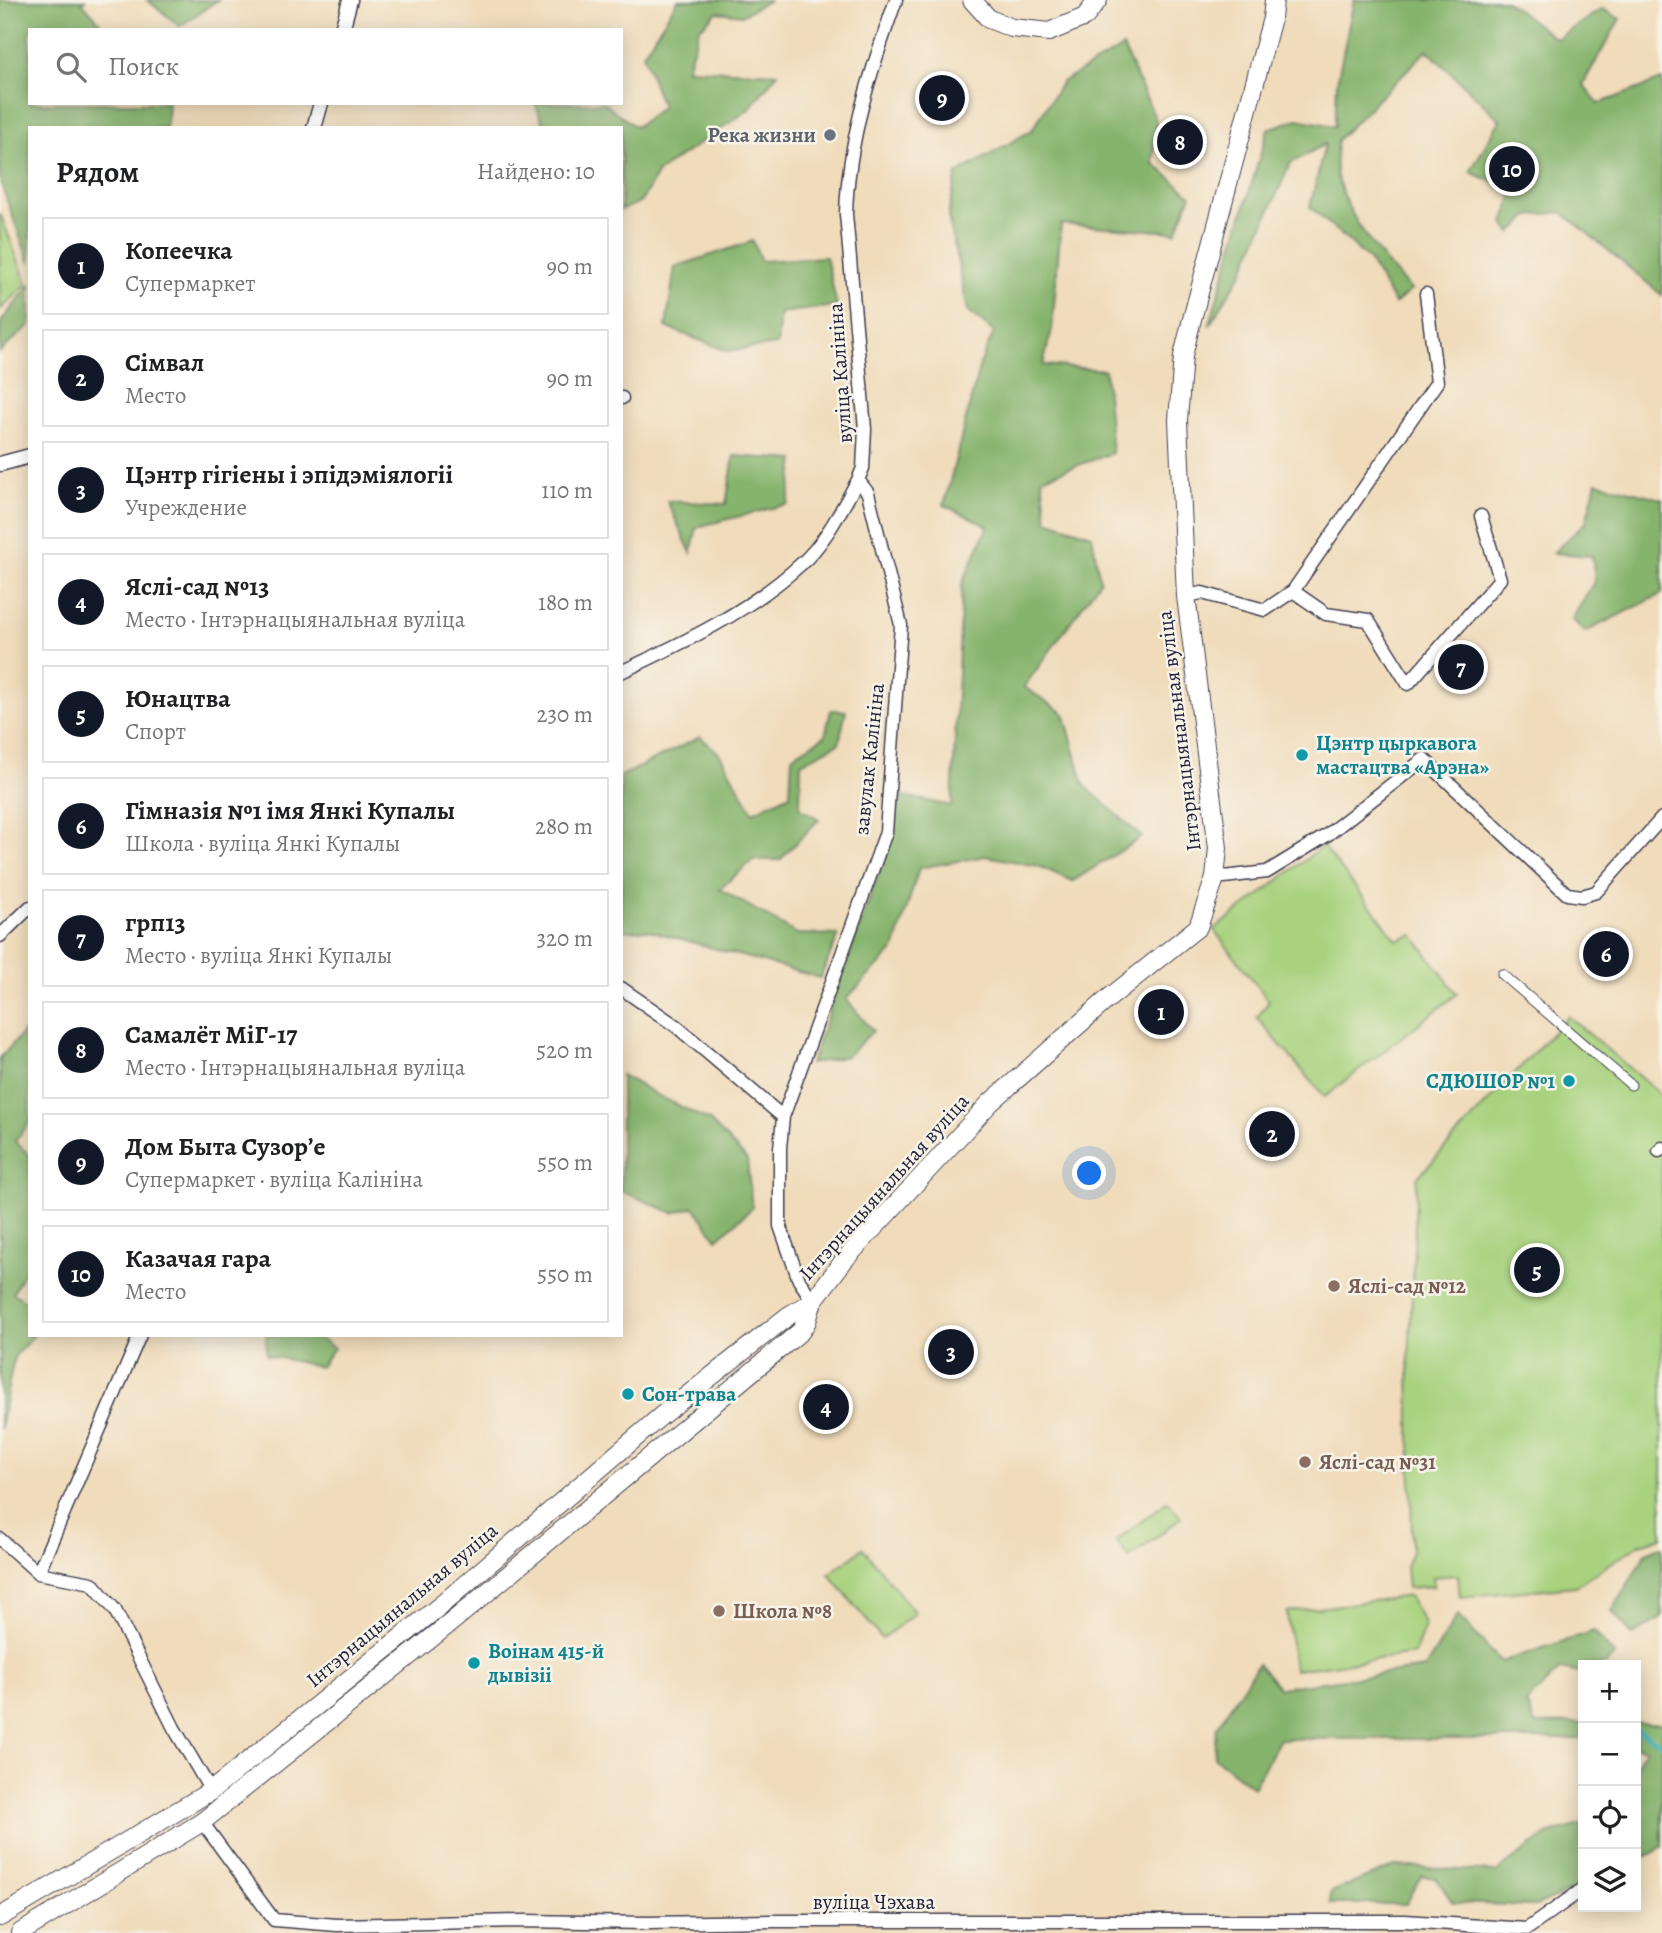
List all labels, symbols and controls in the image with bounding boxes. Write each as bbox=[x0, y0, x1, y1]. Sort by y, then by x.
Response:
search box bbox=[28, 28, 623, 105]
icon: search bbox=[52, 48, 90, 86]
text: Поиск bbox=[108, 49, 179, 84]
pin: 9 bbox=[919, 72, 965, 124]
pin: 8 bbox=[1157, 116, 1203, 168]
place label: Река жизни bbox=[708, 121, 816, 149]
marker: Река жизни bbox=[822, 127, 838, 143]
pin: 10 bbox=[1489, 143, 1535, 195]
text: Рядом bbox=[56, 152, 139, 192]
text: Найдено: 10 bbox=[477, 156, 595, 187]
text: Копеечка bbox=[125, 233, 233, 268]
text: 1 bbox=[77, 251, 85, 282]
text: 90 m bbox=[547, 251, 593, 282]
text: Супермаркет bbox=[125, 268, 256, 299]
street label: вуліца Калініна bbox=[821, 302, 859, 444]
text: Сімвал bbox=[125, 345, 204, 380]
text: 2 bbox=[75, 363, 87, 394]
text: 90 m bbox=[547, 363, 593, 394]
text: Место bbox=[125, 380, 186, 411]
text: Цэнтр гігіены і эпідэміялогіі bbox=[125, 457, 453, 492]
text: 3 bbox=[76, 475, 86, 506]
text: 110 m bbox=[541, 475, 593, 506]
text: Учреждение bbox=[125, 492, 247, 523]
text: Яслі-сад №13 bbox=[125, 569, 270, 604]
text: 4 bbox=[76, 587, 86, 618]
text: 180 m bbox=[538, 587, 593, 618]
text: Место · Інтэрнацыянальная вуліца bbox=[125, 604, 465, 635]
street label: Інтэрнацыянальная вуліца bbox=[1150, 609, 1208, 853]
pin: 7 bbox=[1438, 641, 1484, 693]
text: Юнацтва bbox=[125, 681, 231, 716]
street label: завулак Калініна bbox=[847, 681, 891, 836]
text: 5 bbox=[76, 699, 86, 730]
text: 230 m bbox=[537, 699, 593, 730]
text: Спорт bbox=[125, 716, 186, 747]
place label: Цэнтр цыркавога мастацтва «Арэна» bbox=[1316, 729, 1489, 781]
marker: Цэнтр цыркавога мастацтва «Арэна» bbox=[1294, 747, 1310, 763]
text: Гімназія №1 імя Янкі Купалы bbox=[125, 793, 455, 828]
text: 6 bbox=[76, 811, 86, 842]
text: 280 m bbox=[535, 811, 593, 842]
text: Школа · вуліца Янкі Купалы bbox=[125, 828, 400, 859]
text: грп13 bbox=[125, 905, 186, 940]
text: 7 bbox=[76, 923, 86, 954]
text: 320 m bbox=[537, 923, 593, 954]
pin: 6 bbox=[1583, 928, 1629, 980]
text: Место · вуліца Янкі Купалы bbox=[125, 940, 392, 971]
pin: 1 bbox=[1138, 986, 1184, 1038]
text: Самалёт МіГ-17 bbox=[125, 1017, 297, 1052]
text: 8 bbox=[75, 1035, 87, 1066]
text: 520 m bbox=[536, 1035, 593, 1066]
text: Место · Інтэрнацыянальная вуліца bbox=[125, 1052, 465, 1083]
place label: СДЮШОР №1 bbox=[1426, 1067, 1555, 1095]
marker: СДЮШОР №1 bbox=[1561, 1073, 1577, 1089]
street label: Інтэрнацыянальная вуліца bbox=[793, 1087, 976, 1286]
pin: 2 bbox=[1249, 1108, 1295, 1160]
text: Дом Быта Сузорʼе bbox=[125, 1129, 326, 1164]
text: 9 bbox=[76, 1147, 86, 1178]
text: 550 m bbox=[537, 1147, 593, 1178]
your location bbox=[1072, 1156, 1106, 1190]
text: Супермаркет · вуліца Калініна bbox=[125, 1164, 423, 1195]
text: Казачая гара bbox=[125, 1241, 271, 1276]
pin: 5 bbox=[1514, 1244, 1560, 1296]
text: 10 bbox=[71, 1259, 91, 1290]
text: 550 m bbox=[537, 1259, 593, 1290]
place label: Яслі-сад №12 bbox=[1348, 1272, 1466, 1300]
text: Место bbox=[125, 1276, 186, 1307]
marker: Яслі-сад №12 bbox=[1326, 1278, 1342, 1294]
pin: 3 bbox=[928, 1326, 974, 1378]
place label: Сон-трава bbox=[642, 1380, 736, 1408]
pin: 4 bbox=[803, 1381, 849, 1433]
marker: Сон-трава bbox=[620, 1386, 636, 1402]
place label: Яслі-сад №31 bbox=[1319, 1448, 1436, 1476]
marker: Яслі-сад №31 bbox=[1297, 1454, 1313, 1470]
street label: Інтэрнацыянальная вуліца bbox=[300, 1516, 504, 1694]
place label: Школа №8 bbox=[733, 1597, 832, 1625]
marker: Школа №8 bbox=[711, 1603, 727, 1619]
place label: Воінам 415-й дывізіі bbox=[487, 1637, 604, 1689]
marker: Воінам 415-й дывізіі bbox=[466, 1655, 482, 1671]
map controls bbox=[1578, 1660, 1641, 1912]
button: + bbox=[1578, 1660, 1641, 1723]
button: − bbox=[1578, 1723, 1641, 1786]
button: locate bbox=[1578, 1786, 1641, 1849]
button: layers bbox=[1578, 1849, 1641, 1912]
street label: вуліца Чэхава bbox=[813, 1888, 935, 1916]

